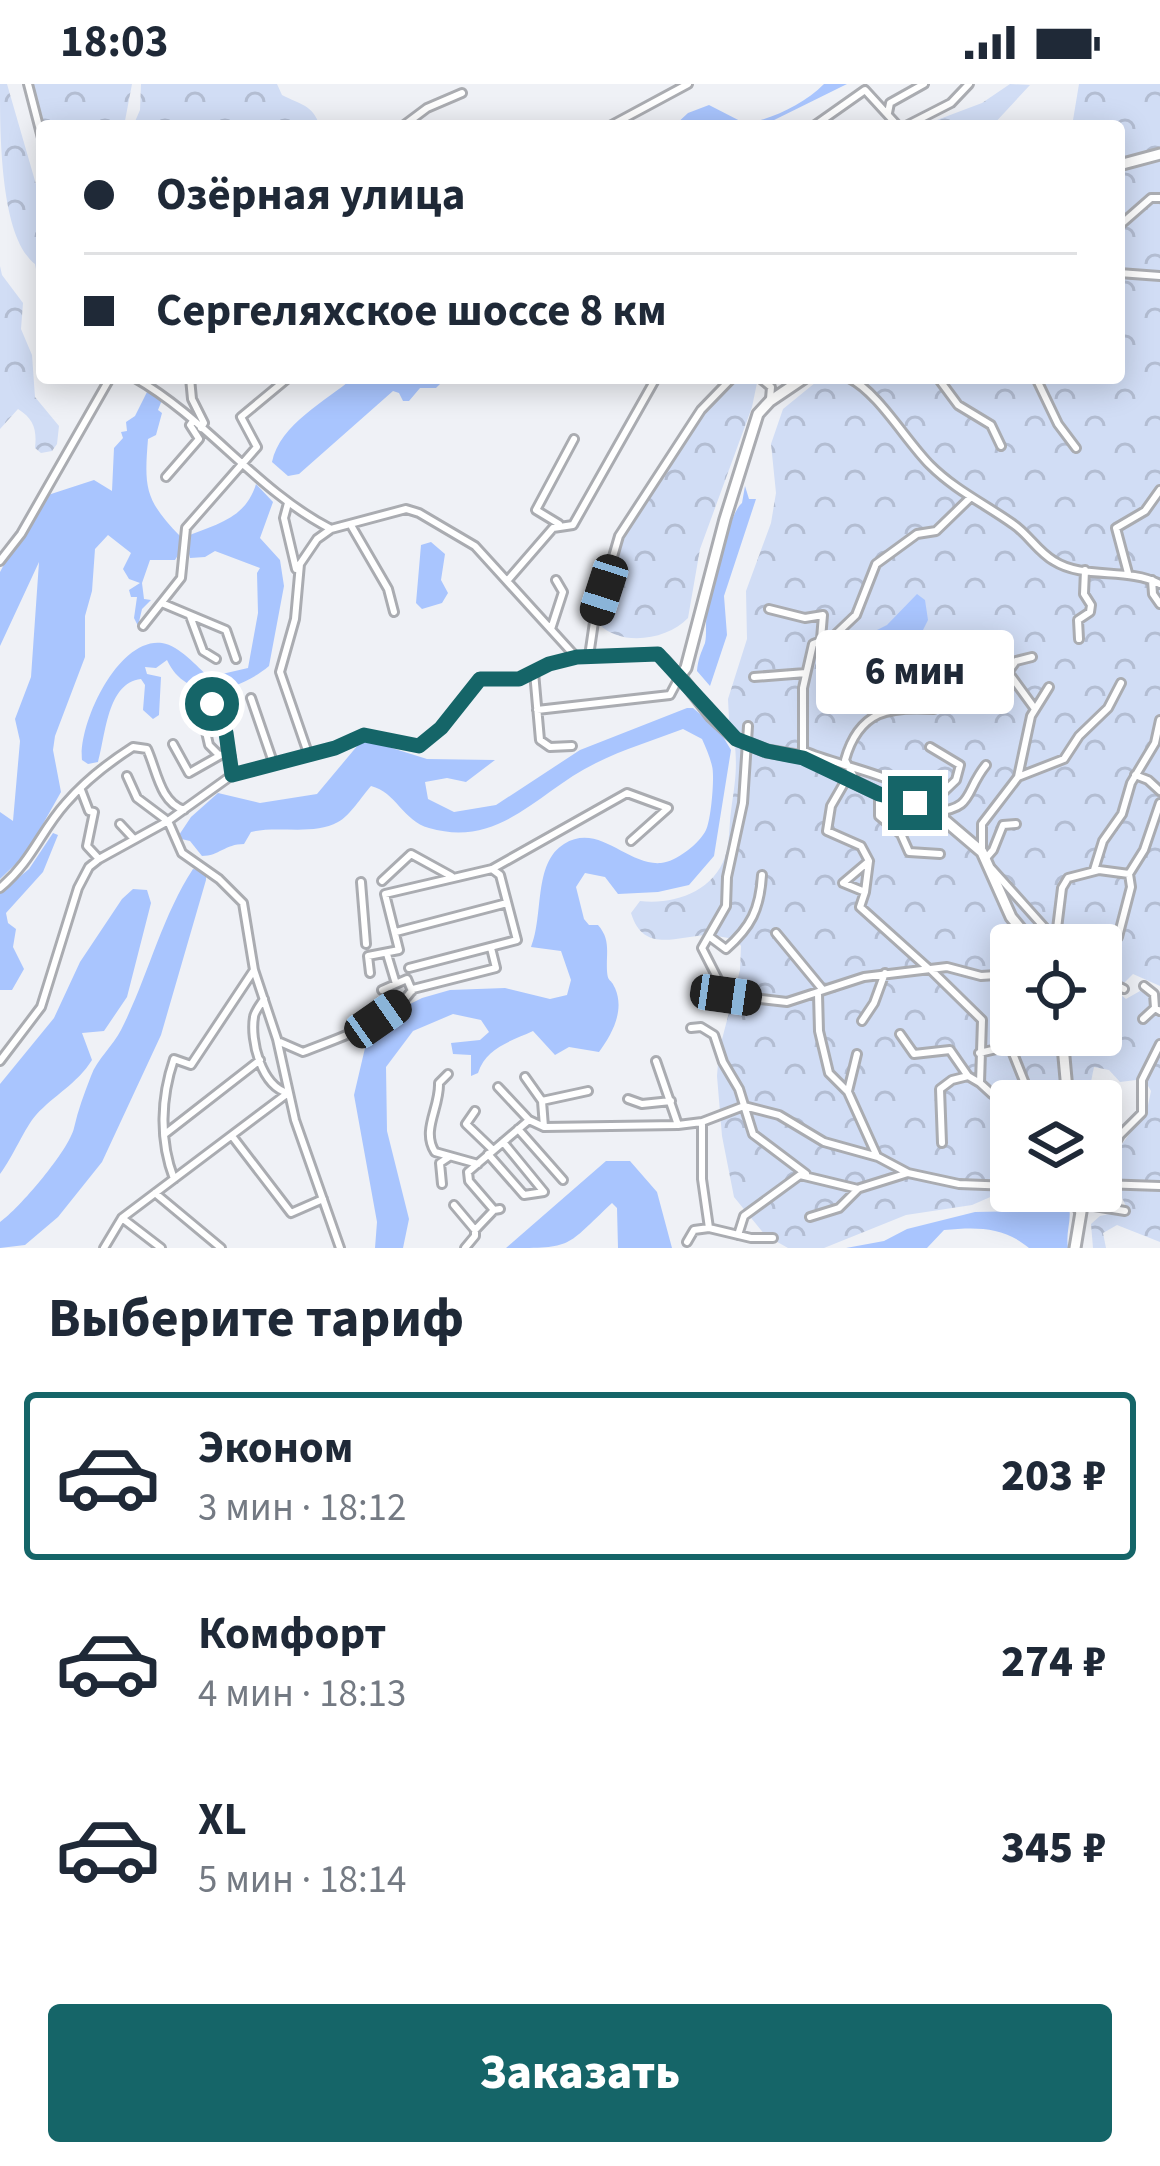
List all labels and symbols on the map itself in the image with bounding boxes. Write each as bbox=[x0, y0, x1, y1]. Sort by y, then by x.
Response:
car bbox=[576, 550, 632, 630]
callout: 6 мин bbox=[816, 629, 1014, 713]
route start bbox=[185, 677, 239, 731]
route end bbox=[888, 776, 942, 830]
car bbox=[688, 972, 764, 1018]
car bbox=[338, 984, 418, 1054]

